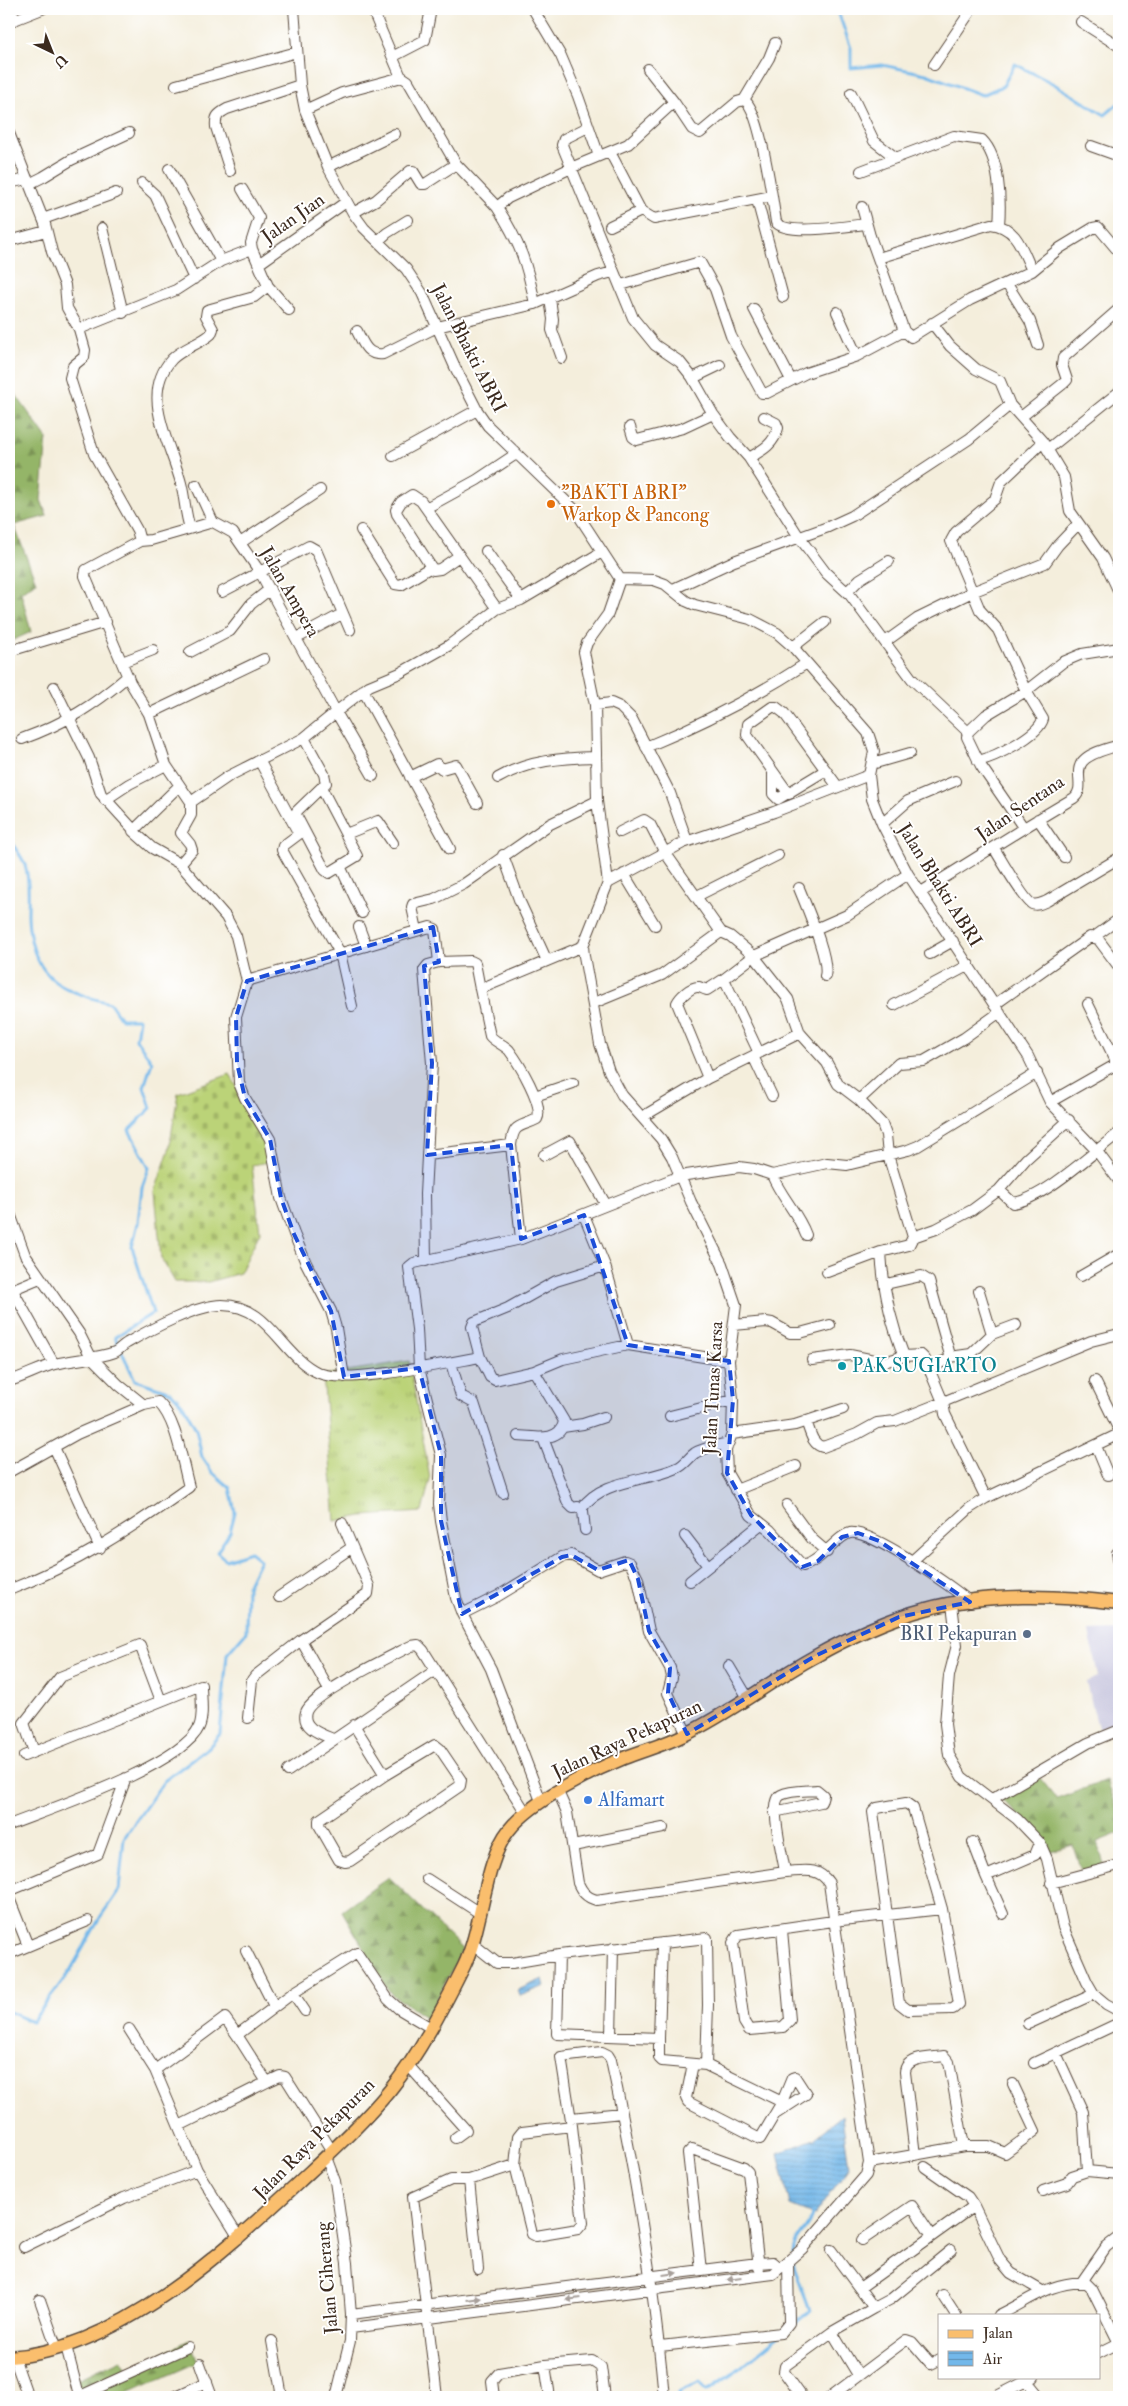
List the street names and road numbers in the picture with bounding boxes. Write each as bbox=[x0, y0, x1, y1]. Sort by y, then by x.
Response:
street label: Jalan Jian bbox=[256, 187, 329, 249]
street label: Jalan Bhakti ABRI bbox=[426, 279, 512, 416]
street label: Jalan Ampera bbox=[253, 542, 326, 642]
street label: Jalan Sentana bbox=[970, 770, 1069, 847]
street label: Jalan Bhakti ABRI bbox=[892, 818, 988, 951]
street label: Jalan Tunas Karsa bbox=[697, 1320, 729, 1457]
street label: Jalan Raya Pekapuran bbox=[547, 1694, 706, 1785]
street label: Jalan Raya Pekapuran bbox=[247, 2073, 381, 2206]
street label: Jalan Ciherang bbox=[310, 2220, 344, 2336]

